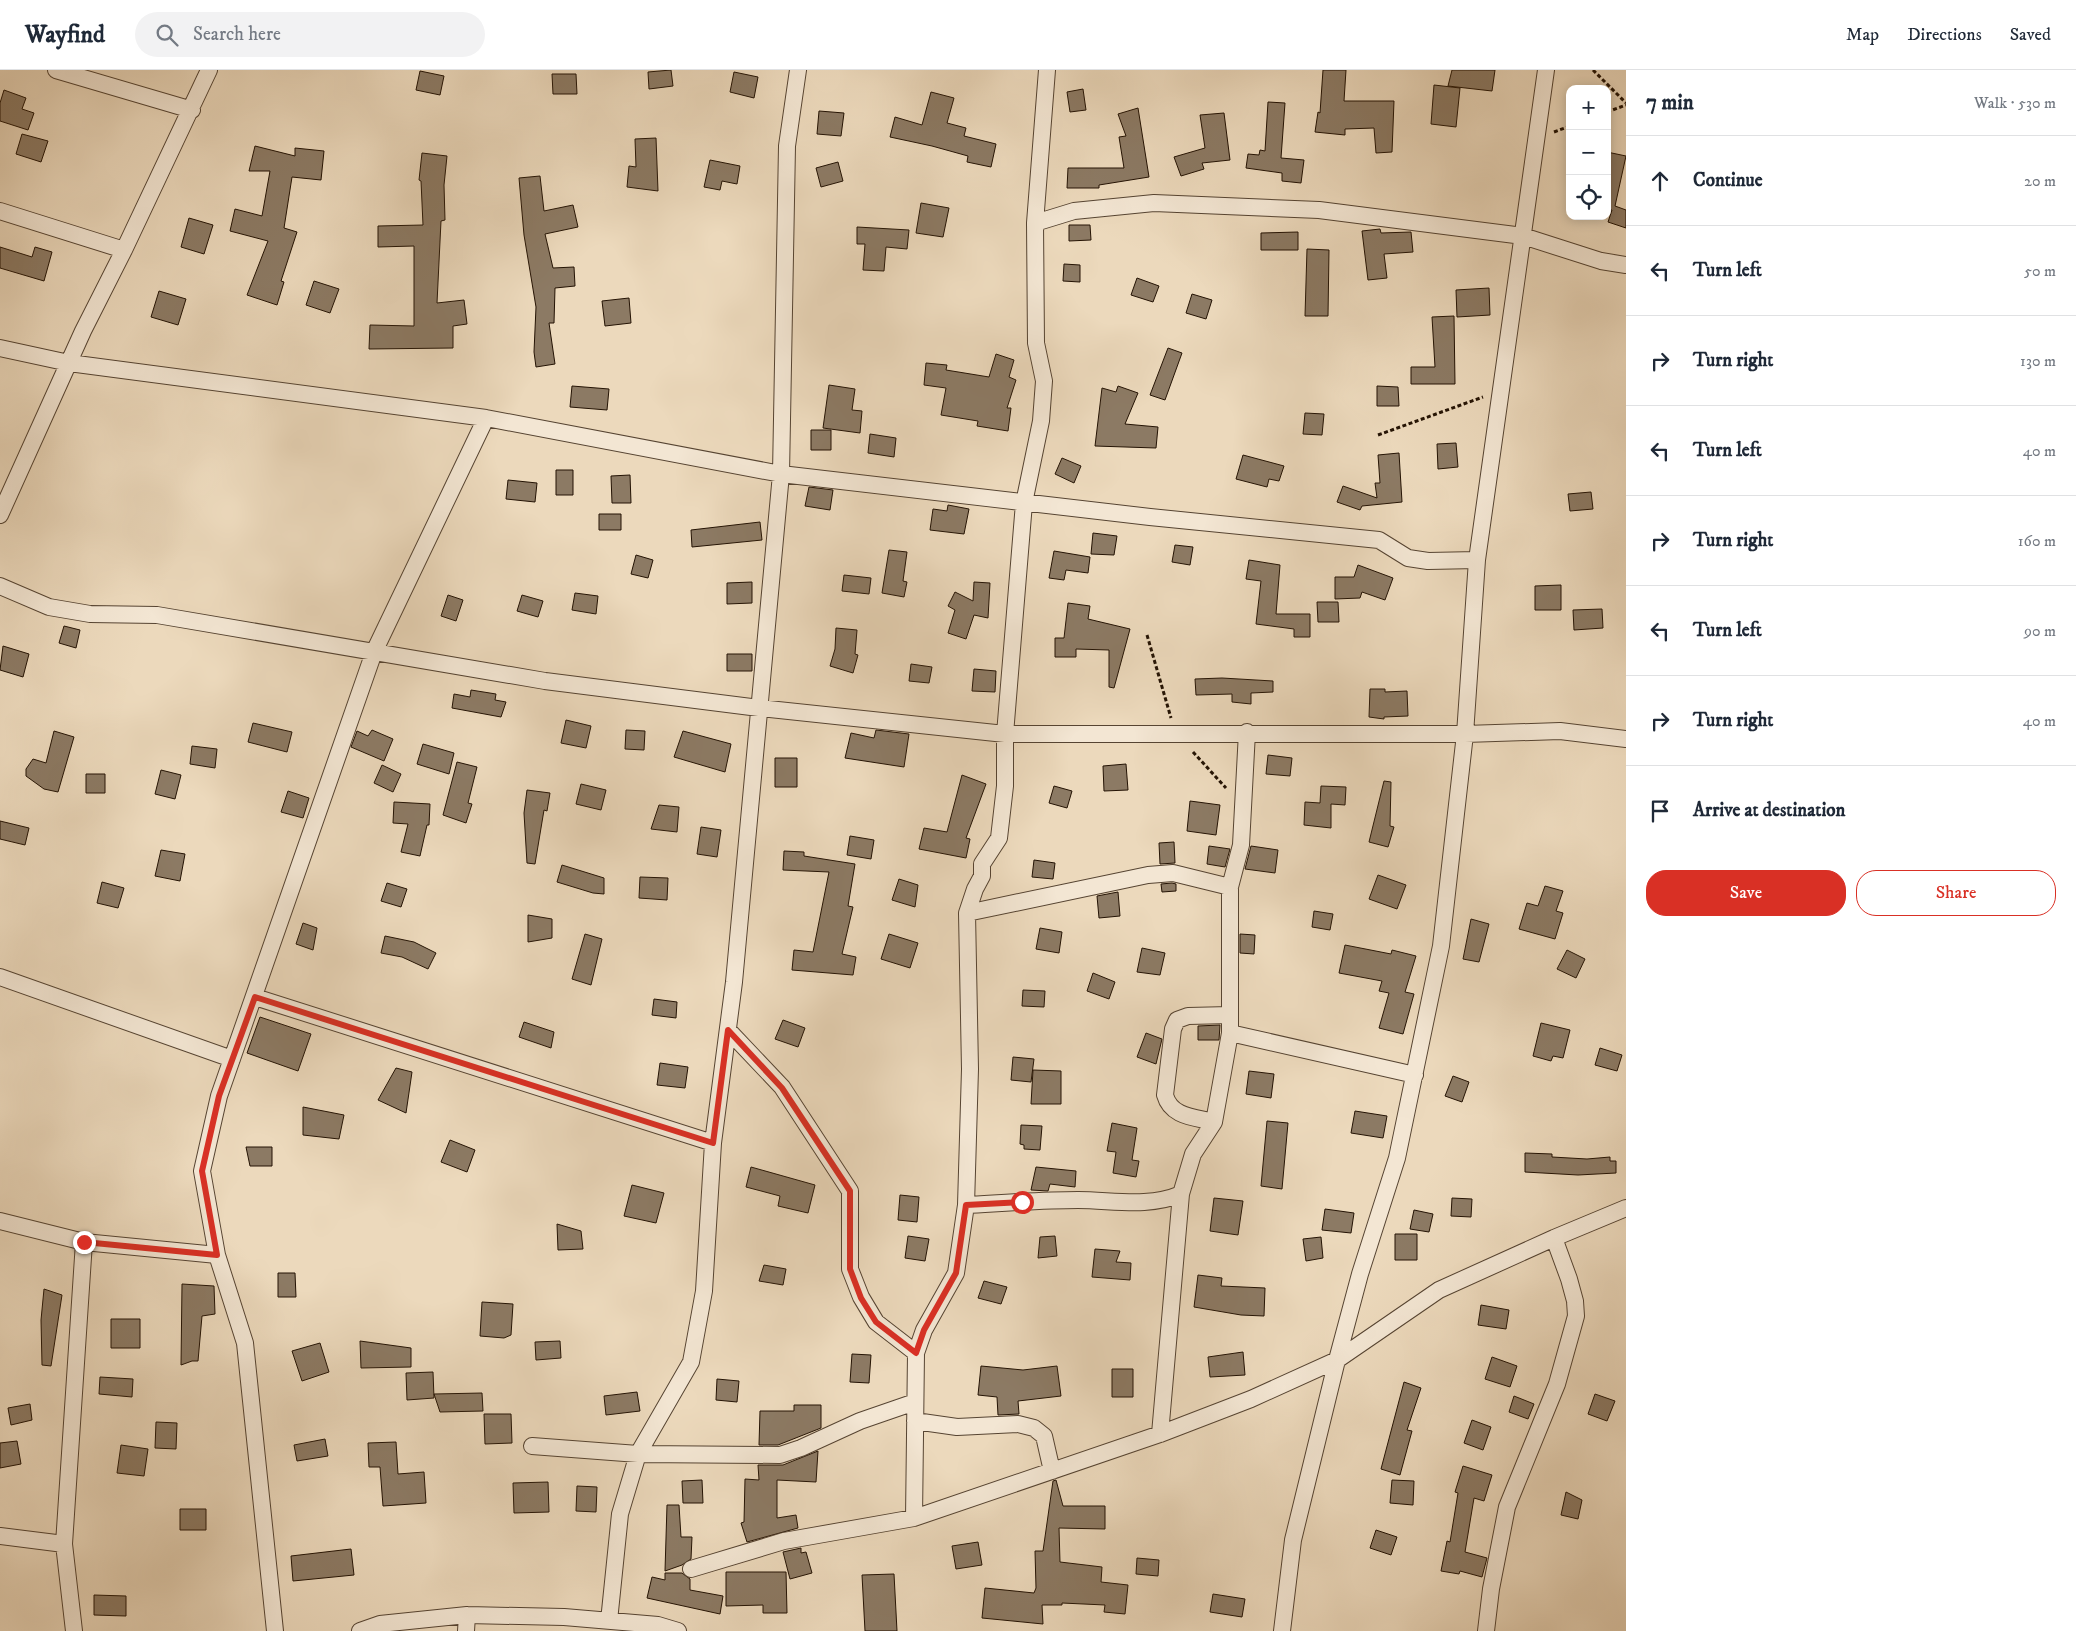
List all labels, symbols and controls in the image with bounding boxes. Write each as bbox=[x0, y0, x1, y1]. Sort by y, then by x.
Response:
search box bbox=[135, 12, 485, 57]
text: Wayfind bbox=[25, 20, 105, 50]
icon: search bbox=[153, 21, 181, 49]
text: Search here bbox=[193, 23, 281, 46]
text: Map bbox=[1846, 24, 1879, 46]
text: Directions bbox=[1907, 24, 1982, 46]
text: Saved bbox=[2010, 24, 2051, 46]
map controls bbox=[1566, 85, 1611, 220]
button: + bbox=[1566, 85, 1611, 130]
text: 7 min bbox=[1646, 90, 1694, 116]
text: Walk · 530 m bbox=[1974, 93, 2056, 113]
button: − bbox=[1566, 130, 1611, 175]
icon: ahead bbox=[1646, 167, 1674, 195]
text: Continue bbox=[1693, 169, 1763, 192]
text: 20 m bbox=[2024, 171, 2056, 191]
button: locate bbox=[1566, 175, 1611, 220]
icon: left bbox=[1646, 257, 1674, 285]
text: Turn left bbox=[1693, 259, 1762, 282]
text: 50 m bbox=[2024, 261, 2056, 281]
icon: right bbox=[1646, 347, 1674, 375]
text: Turn right bbox=[1693, 349, 1773, 372]
text: 130 m bbox=[2020, 351, 2056, 371]
icon: left bbox=[1646, 437, 1674, 465]
text: Turn left bbox=[1693, 439, 1762, 462]
text: 40 m bbox=[2023, 441, 2056, 461]
icon: right bbox=[1646, 527, 1674, 555]
text: Turn right bbox=[1693, 529, 1773, 552]
text: 160 m bbox=[2018, 531, 2056, 551]
icon: left bbox=[1646, 617, 1674, 645]
text: Turn left bbox=[1693, 619, 1762, 642]
text: 90 m bbox=[2024, 621, 2056, 641]
icon: right bbox=[1646, 707, 1674, 735]
text: Turn right bbox=[1693, 709, 1773, 732]
text: 40 m bbox=[2023, 711, 2056, 731]
icon: arrive bbox=[1646, 797, 1674, 825]
text: Arrive at destination bbox=[1693, 799, 1845, 822]
button: Save bbox=[1646, 870, 1846, 916]
button: Share bbox=[1856, 870, 2056, 916]
route start bbox=[1011, 1191, 1034, 1214]
route end bbox=[73, 1231, 96, 1254]

